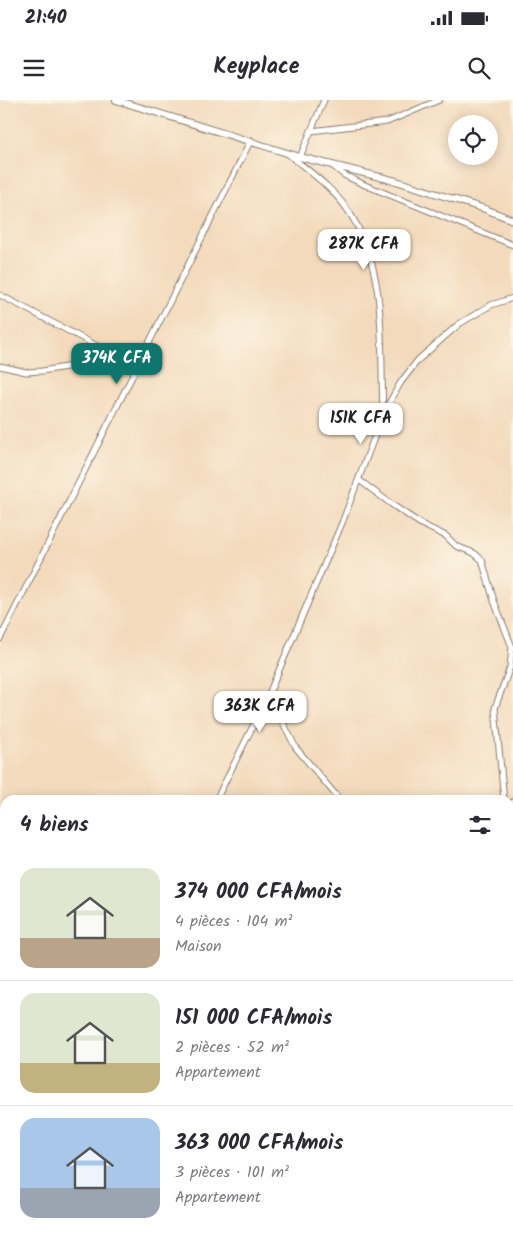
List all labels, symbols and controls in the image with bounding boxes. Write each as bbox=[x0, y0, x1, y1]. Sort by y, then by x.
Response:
text: 21:40 bbox=[25, 3, 67, 33]
text: Keyplace bbox=[214, 50, 299, 85]
icon: menu bbox=[20, 54, 48, 82]
icon: search bbox=[465, 54, 493, 82]
map controls bbox=[448, 115, 498, 165]
button: locate bbox=[448, 115, 498, 165]
pin: 287K CFA bbox=[312, 228, 416, 271]
text: 287K CFA bbox=[329, 232, 399, 257]
pin: 374K CFA bbox=[65, 342, 169, 385]
text: 374K CFA bbox=[82, 346, 152, 371]
pin: 151K CFA bbox=[309, 402, 413, 445]
text: 151K CFA bbox=[330, 406, 392, 431]
pin: 363K CFA bbox=[208, 690, 312, 733]
text: 363K CFA bbox=[225, 694, 295, 719]
text: 4 biens bbox=[20, 809, 89, 842]
icon: filters bbox=[466, 811, 494, 839]
text: 374 000 CFA/mois bbox=[175, 876, 342, 909]
icon: home bbox=[60, 888, 120, 948]
text: 4 pièces · 104 m² bbox=[175, 909, 292, 934]
text: Maison bbox=[175, 934, 222, 959]
text: 151 000 CFA/mois bbox=[175, 1002, 332, 1035]
icon: home bbox=[60, 1013, 120, 1073]
text: 2 pièces · 52 m² bbox=[175, 1035, 289, 1060]
text: Appartement bbox=[175, 1060, 261, 1085]
text: 363 000 CFA/mois bbox=[175, 1127, 343, 1160]
icon: home bbox=[60, 1138, 120, 1198]
text: 3 pièces · 101 m² bbox=[175, 1160, 289, 1185]
text: Appartement bbox=[175, 1185, 261, 1210]

